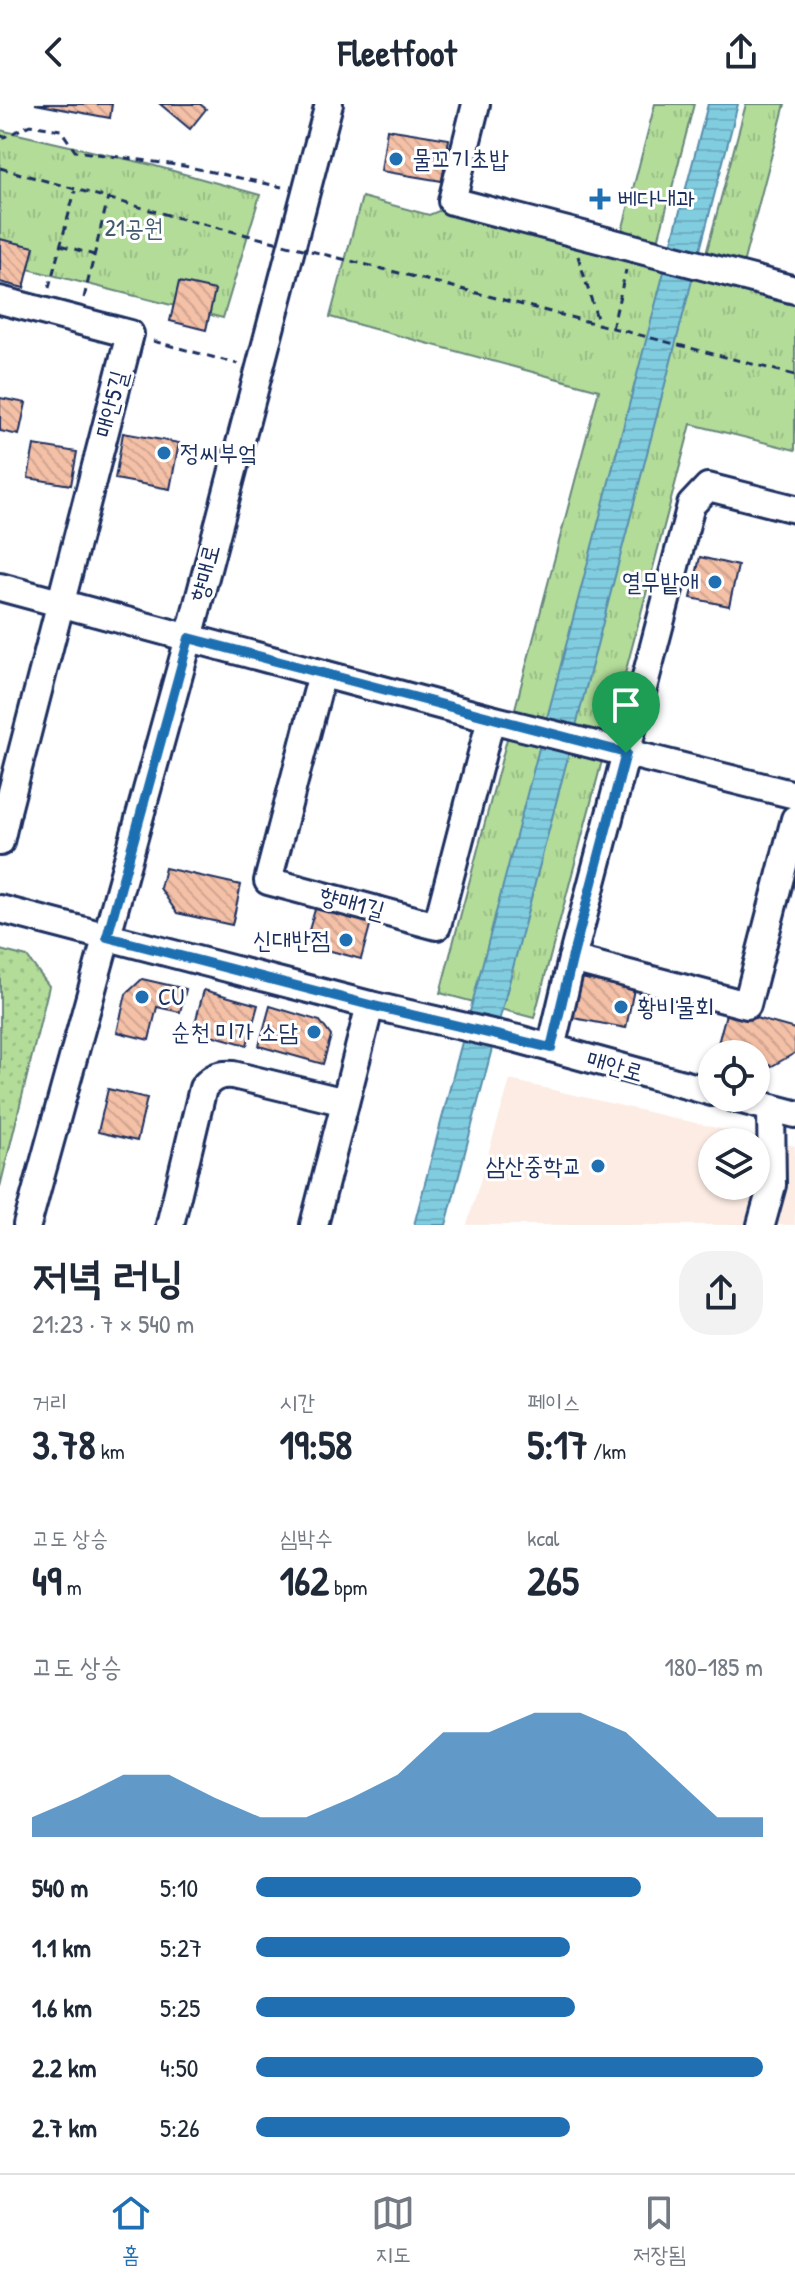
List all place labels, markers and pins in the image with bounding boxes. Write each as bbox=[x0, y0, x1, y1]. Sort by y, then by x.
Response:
place label: 물꼬기초밥 bbox=[412, 142, 509, 174]
marker: 물꼬기초밥 bbox=[387, 150, 405, 168]
place label: 베다내과 bbox=[618, 182, 695, 214]
marker: 베다내과 bbox=[589, 188, 611, 210]
place label: 정씨부엌 bbox=[180, 436, 257, 468]
marker: 정씨부엌 bbox=[155, 444, 173, 462]
place label: 열무밭애 bbox=[622, 565, 699, 597]
marker: 열무밭애 bbox=[706, 573, 724, 591]
pin bbox=[592, 671, 660, 753]
place label: 신대반점 bbox=[253, 923, 330, 955]
marker: 신대반점 bbox=[337, 931, 355, 949]
place label: CU bbox=[158, 980, 184, 1012]
marker: CU bbox=[133, 988, 151, 1006]
place label: 황비물회 bbox=[637, 990, 714, 1022]
marker: 황비물회 bbox=[612, 998, 630, 1016]
place label: 순천 미가 소담 bbox=[171, 1015, 298, 1047]
marker: 순천 미가 소담 bbox=[305, 1023, 323, 1041]
place label: 삼산중학교 bbox=[485, 1149, 582, 1181]
marker: 삼산중학교 bbox=[589, 1157, 607, 1175]

